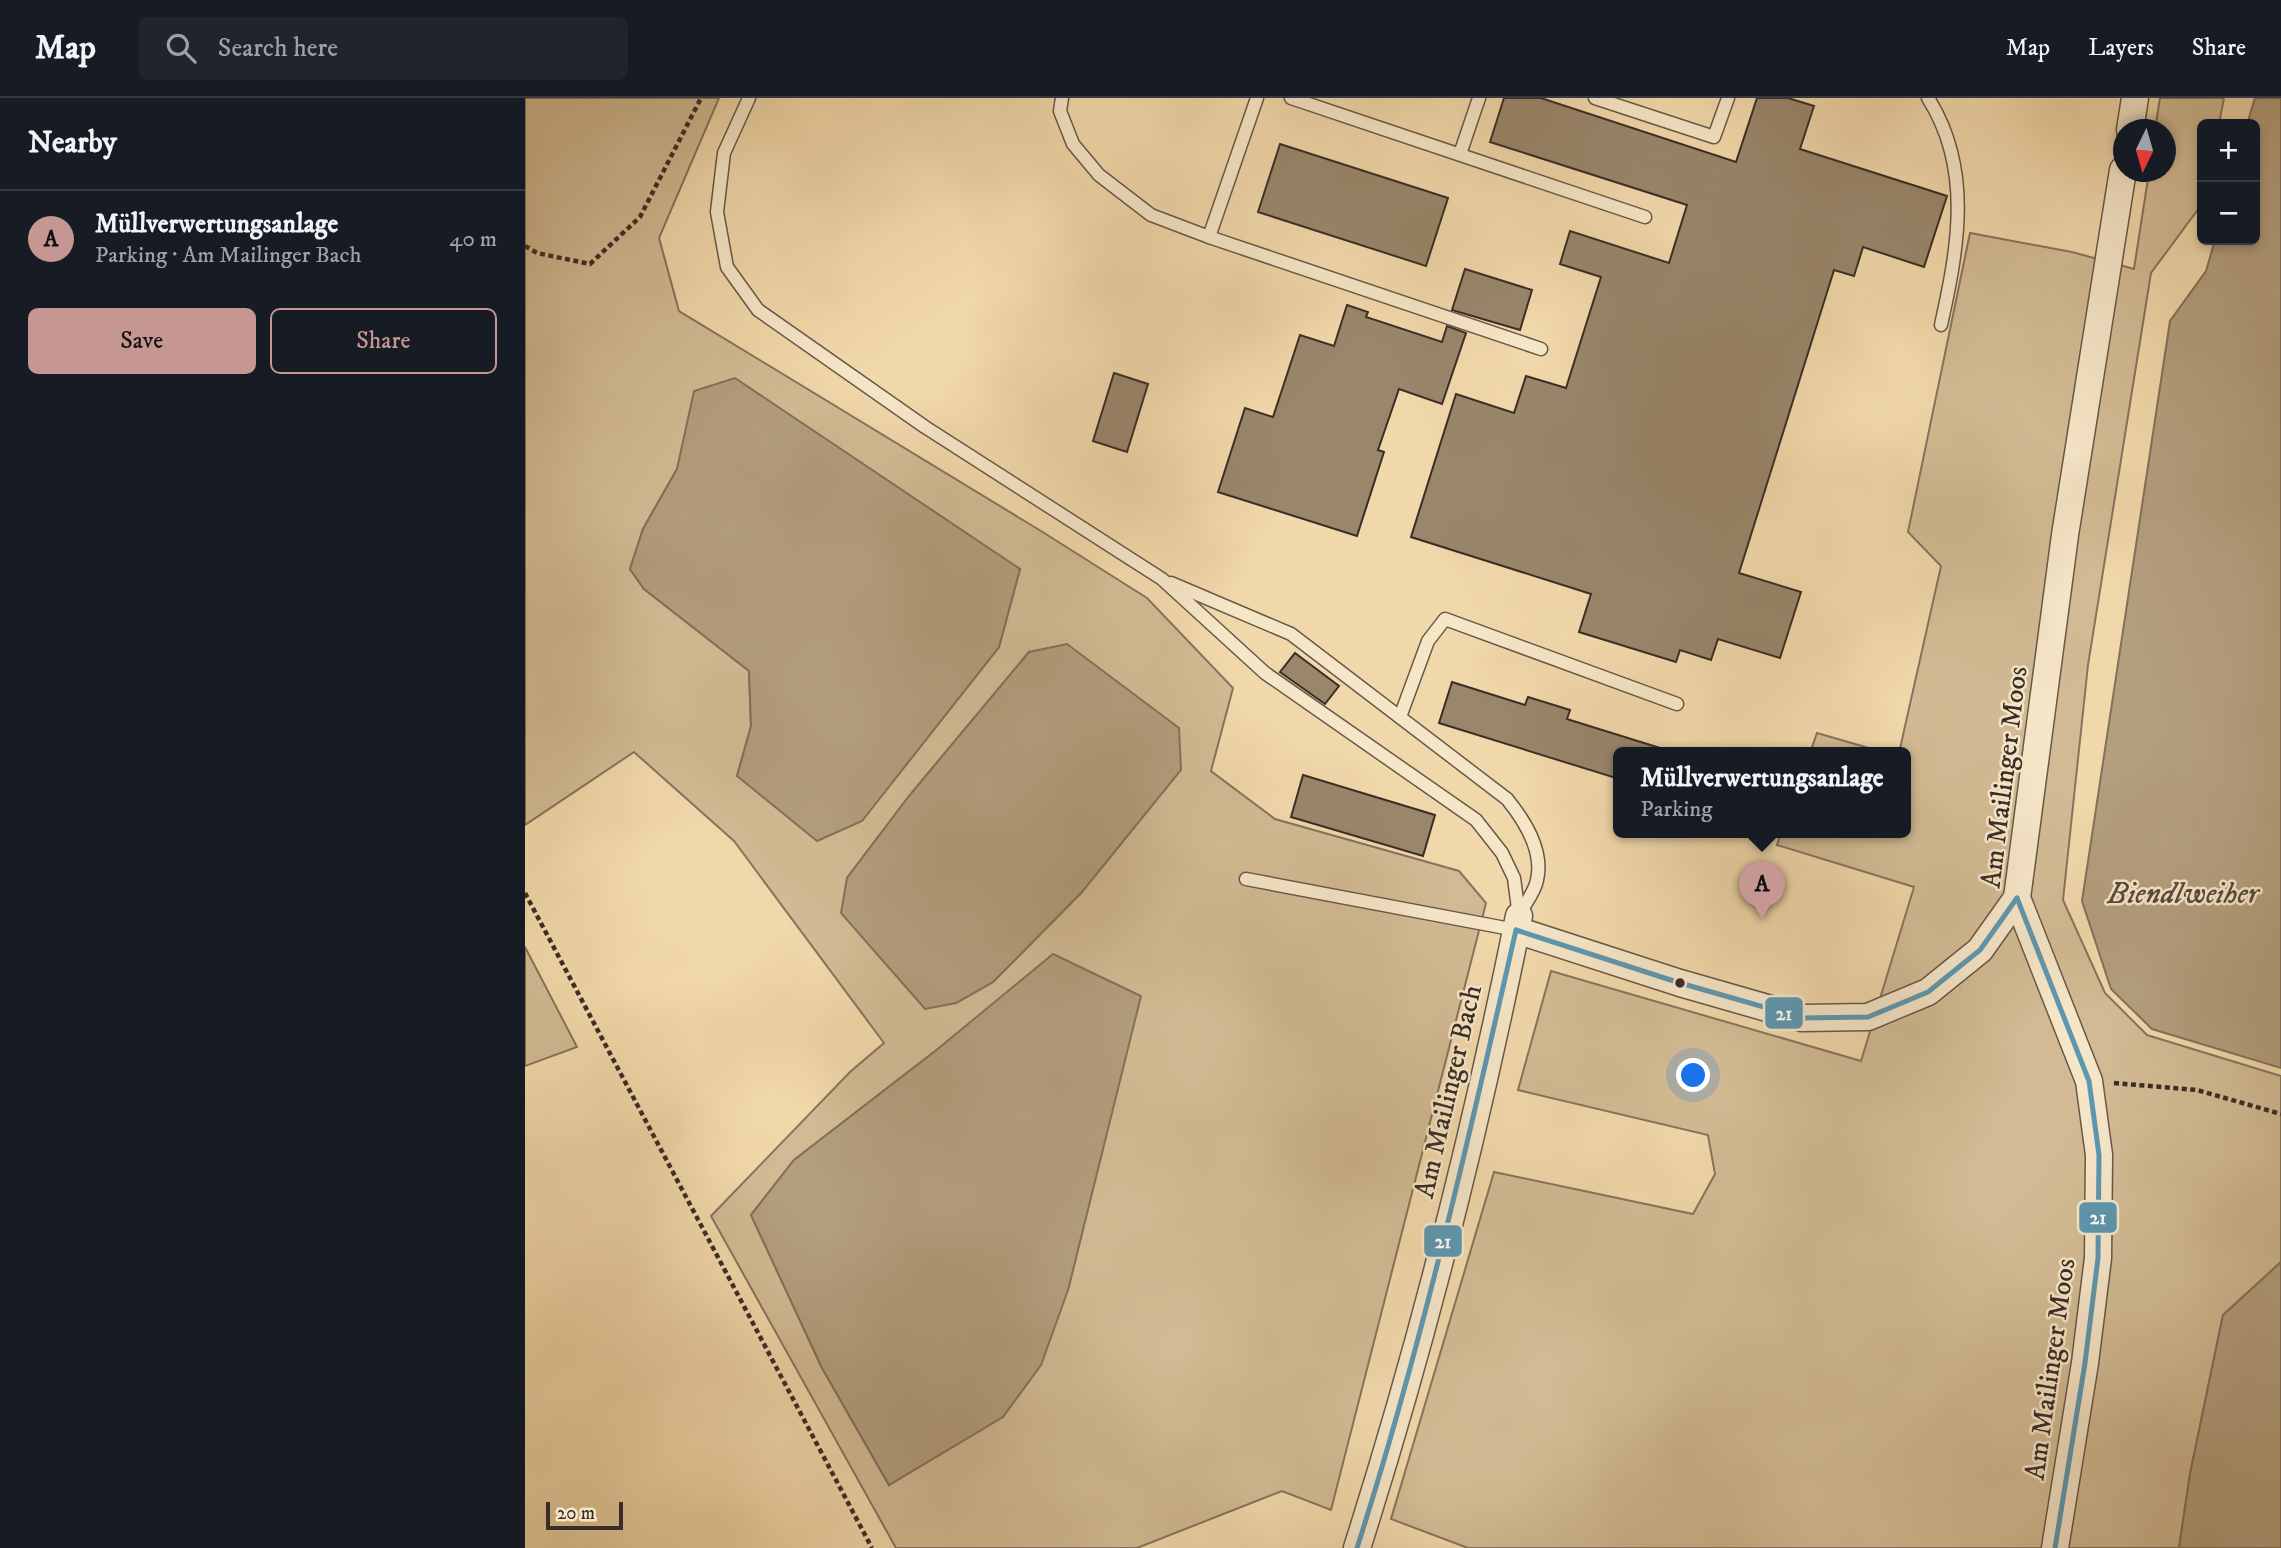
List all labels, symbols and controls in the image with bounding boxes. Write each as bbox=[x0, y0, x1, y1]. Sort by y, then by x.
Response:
search box bbox=[138, 17, 628, 80]
text: Map bbox=[35, 28, 96, 69]
icon: search bbox=[162, 29, 200, 67]
text: Search here bbox=[218, 32, 338, 65]
text: Map bbox=[2006, 33, 2050, 63]
text: Layers bbox=[2088, 33, 2154, 63]
text: Share bbox=[2192, 33, 2246, 63]
north arrow bbox=[2113, 119, 2176, 182]
map controls bbox=[2197, 119, 2260, 245]
button: + bbox=[2197, 119, 2260, 182]
text: Nearby bbox=[28, 125, 117, 162]
button: − bbox=[2197, 182, 2260, 245]
text: Müllverwertungsanlage bbox=[95, 208, 338, 241]
text: A bbox=[44, 225, 58, 254]
text: 40 m bbox=[449, 225, 497, 254]
text: Parking · Am Mailinger Bach bbox=[95, 241, 361, 270]
button: Save bbox=[28, 308, 256, 374]
button: Share bbox=[270, 308, 497, 374]
street label: Am Mailinger Moos bbox=[1974, 664, 2035, 890]
popup bbox=[1613, 747, 1911, 838]
text: Müllverwertungsanlage bbox=[1640, 762, 1884, 795]
text: Parking bbox=[1640, 795, 1712, 824]
pin: A bbox=[1739, 861, 1785, 919]
water label: Biendlweiher bbox=[2107, 876, 2261, 913]
unlabelled marker bbox=[1673, 976, 1687, 990]
street label: Am Mailinger Bach bbox=[1407, 981, 1490, 1201]
line badge: 21 bbox=[1764, 996, 1804, 1030]
text: 21 bbox=[1776, 1003, 1792, 1026]
your location bbox=[1676, 1058, 1710, 1092]
line badge: 21 bbox=[2078, 1201, 2118, 1234]
text: 21 bbox=[2090, 1207, 2106, 1230]
line badge: 21 bbox=[1423, 1224, 1463, 1258]
text: 21 bbox=[1435, 1231, 1451, 1254]
street label: Am Mailinger Moos bbox=[2018, 1256, 2083, 1482]
scale bar bbox=[546, 1499, 623, 1531]
text: 20 m bbox=[557, 1502, 595, 1525]

